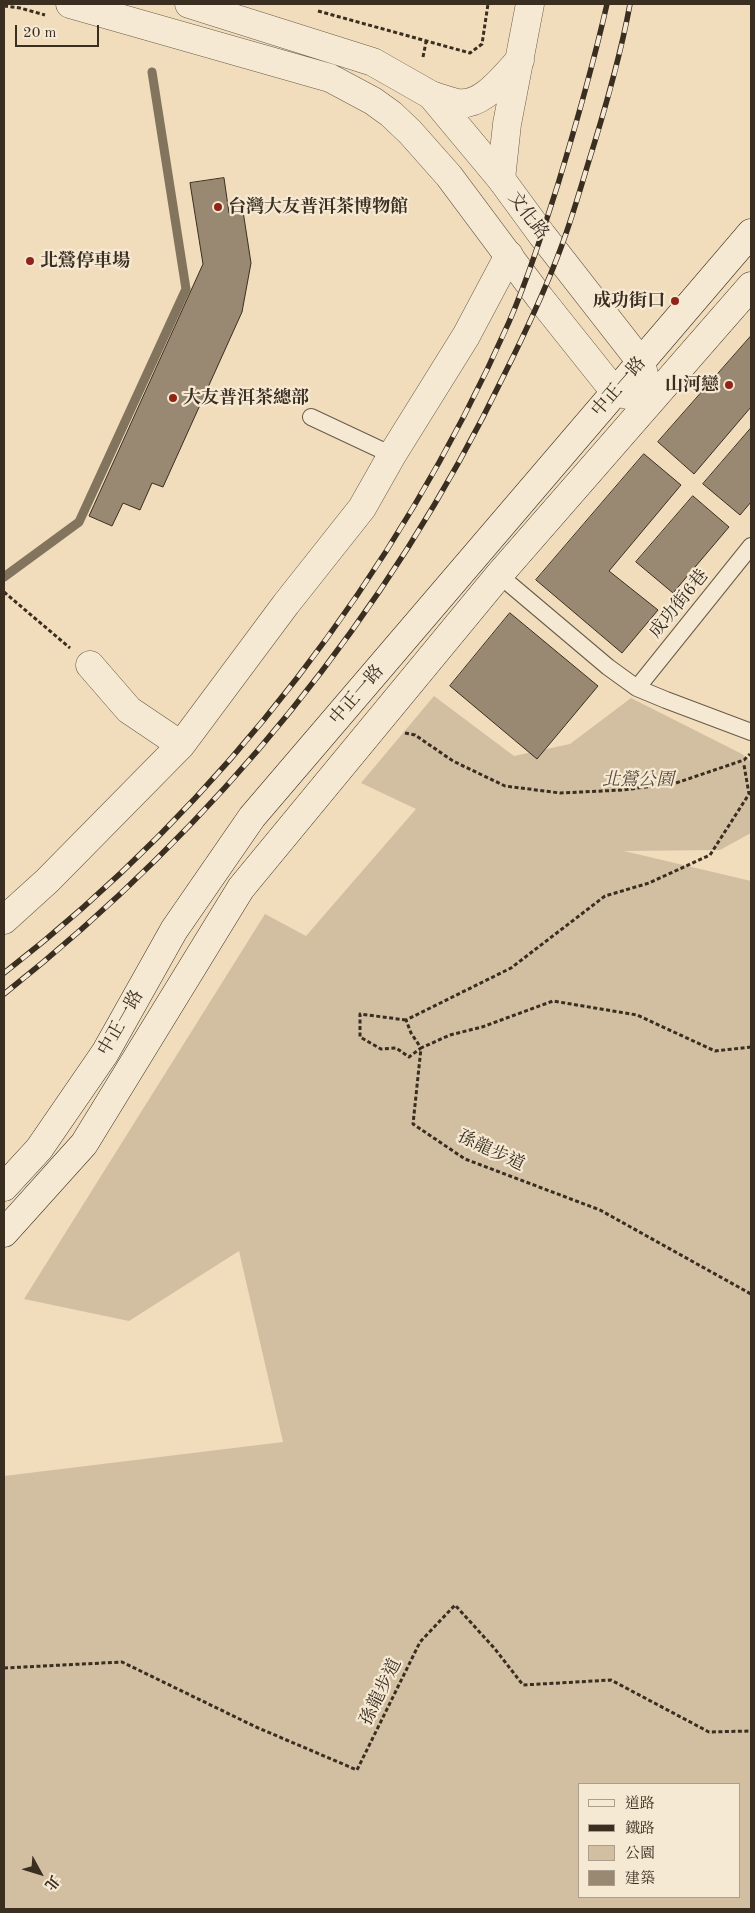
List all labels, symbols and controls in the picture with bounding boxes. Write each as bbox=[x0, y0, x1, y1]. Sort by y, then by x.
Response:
scale bar bbox=[18, 15, 101, 47]
text: 20 m bbox=[23, 26, 57, 41]
street label: 文化路 bbox=[503, 188, 553, 244]
place label: 台灣大友普洱茶博物館 bbox=[228, 196, 408, 218]
marker: 台灣大友普洱茶博物館 bbox=[212, 201, 224, 213]
place label: 北鶯停車場 bbox=[40, 250, 130, 272]
marker: 北鶯停車場 bbox=[24, 255, 36, 267]
place label: 成功街口 bbox=[593, 290, 665, 312]
marker: 成功街口 bbox=[669, 295, 681, 307]
street label: 中正一路 bbox=[587, 353, 651, 421]
place label: 山河戀 bbox=[665, 374, 719, 396]
marker: 山河戀 bbox=[723, 379, 735, 391]
place label: 大友普洱茶總部 bbox=[183, 387, 309, 409]
marker: 大友普洱茶總部 bbox=[167, 392, 179, 404]
street label: 成功街6巷 bbox=[645, 565, 713, 643]
street label: 中正一路 bbox=[325, 661, 389, 729]
park label: 北鶯公園 bbox=[602, 769, 674, 791]
street label: 中正一路 bbox=[94, 986, 148, 1060]
street label: 孫龍步道 bbox=[454, 1126, 528, 1176]
street label: 孫龍步道 bbox=[356, 1655, 406, 1729]
legend bbox=[578, 1783, 740, 1898]
text: 道路 bbox=[625, 1797, 655, 1812]
text: 鐵路 bbox=[625, 1822, 655, 1837]
text: 公園 bbox=[625, 1847, 655, 1862]
north arrow bbox=[15, 1848, 65, 1898]
text: 建築 bbox=[625, 1872, 655, 1887]
text: 北 bbox=[42, 1873, 62, 1892]

